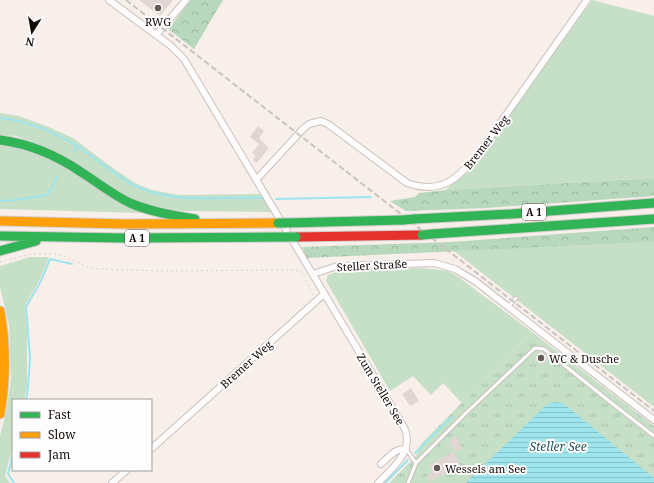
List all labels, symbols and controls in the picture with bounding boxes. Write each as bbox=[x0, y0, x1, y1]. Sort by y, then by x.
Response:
marker: RWG bbox=[153, 3, 163, 13]
north arrow bbox=[12, 12, 52, 52]
place label: RWG bbox=[145, 14, 171, 29]
text: N bbox=[24, 34, 36, 50]
street label: Bremer Weg bbox=[460, 112, 512, 172]
road number: A 1 bbox=[522, 204, 546, 220]
road number: A 1 bbox=[125, 230, 149, 246]
street label: Steller Straße bbox=[336, 256, 408, 274]
street label: Bremer Weg bbox=[217, 337, 275, 391]
street label: Zum Steller See bbox=[354, 350, 408, 428]
place label: WC & Dusche bbox=[549, 351, 619, 366]
marker: WC & Dusche bbox=[536, 353, 546, 363]
legend bbox=[12, 399, 152, 471]
text: Fast bbox=[48, 406, 71, 423]
text: Slow bbox=[48, 426, 76, 443]
water label: Steller See bbox=[529, 438, 587, 455]
text: Jam bbox=[47, 446, 70, 463]
place label: Wessels am See bbox=[445, 461, 526, 476]
marker: Wessels am See bbox=[432, 463, 442, 473]

